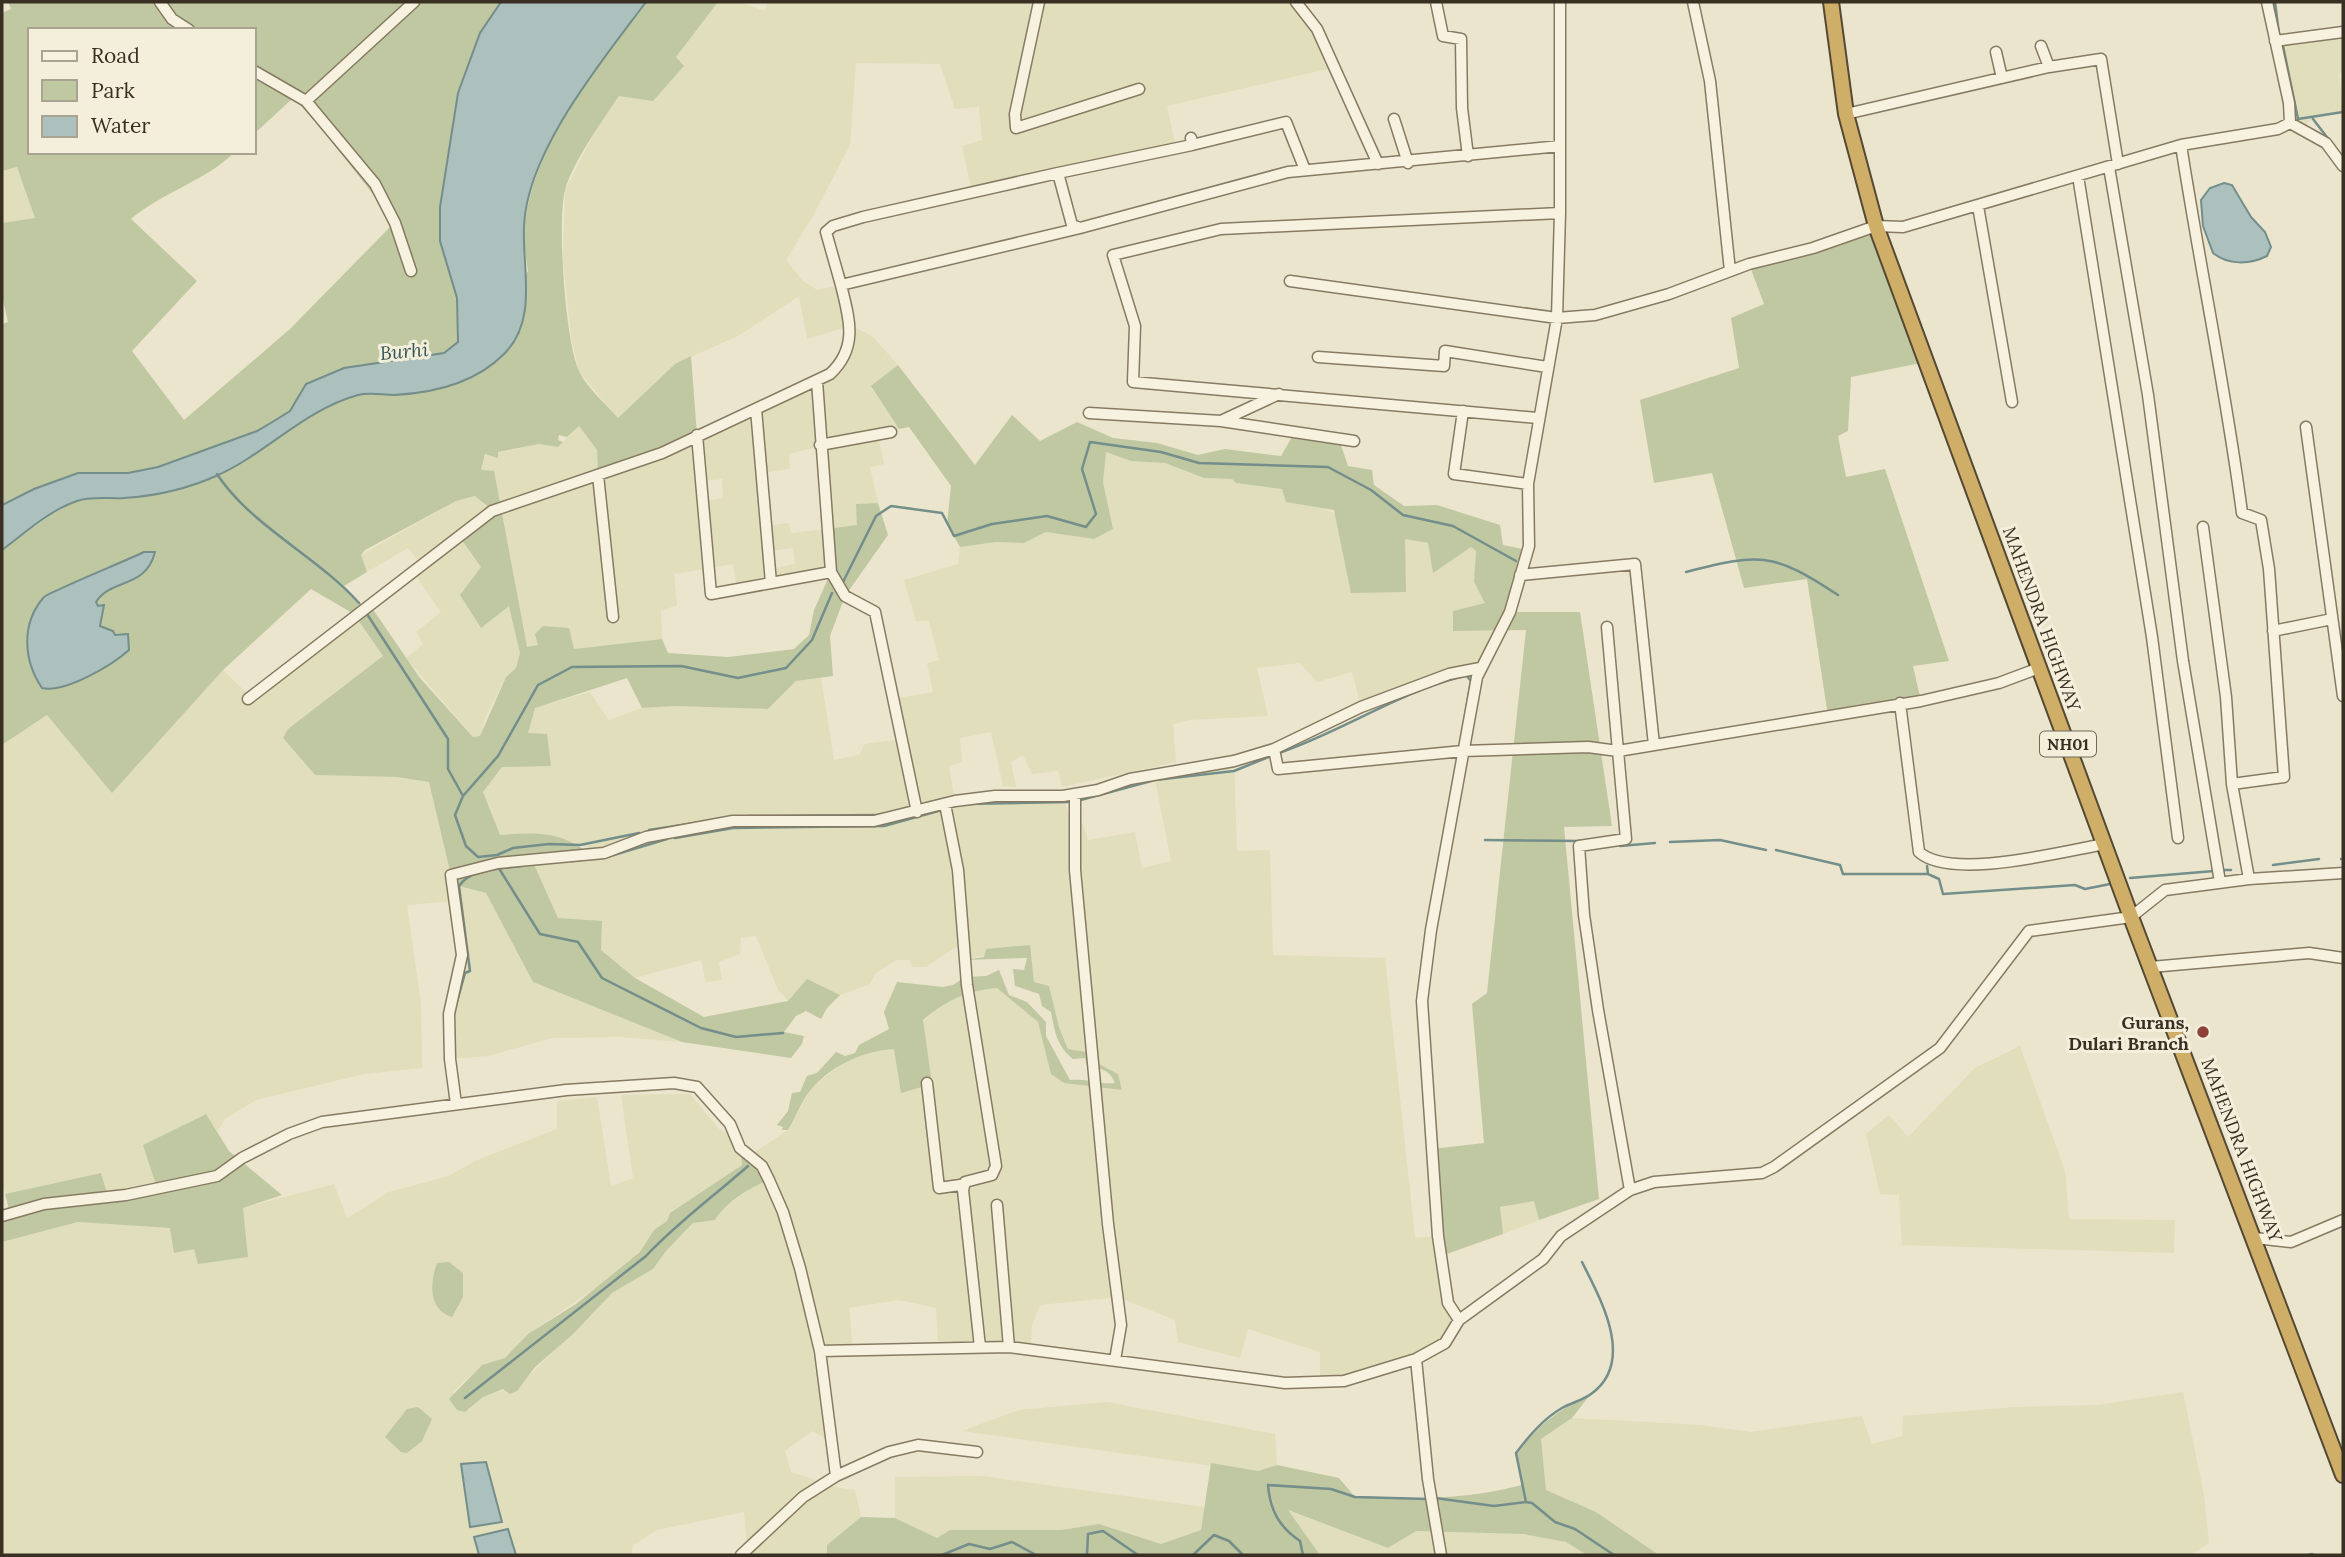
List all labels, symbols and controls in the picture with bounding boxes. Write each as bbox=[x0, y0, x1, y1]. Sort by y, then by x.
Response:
legend bbox=[28, 28, 256, 154]
text: Road bbox=[91, 42, 140, 69]
text: Park bbox=[91, 77, 135, 104]
text: Water bbox=[91, 112, 150, 139]
water label: Burhi bbox=[379, 337, 429, 365]
street label: MAHENDRA HIGHWAY bbox=[1998, 523, 2086, 715]
road number: NH01 bbox=[2040, 732, 2096, 757]
place label: Gurans, Dulari Branch bbox=[2068, 1011, 2189, 1055]
marker: Gurans, Dulari Branch bbox=[2195, 1024, 2211, 1040]
street label: MAHENDRA HIGHWAY bbox=[2196, 1055, 2288, 1246]

